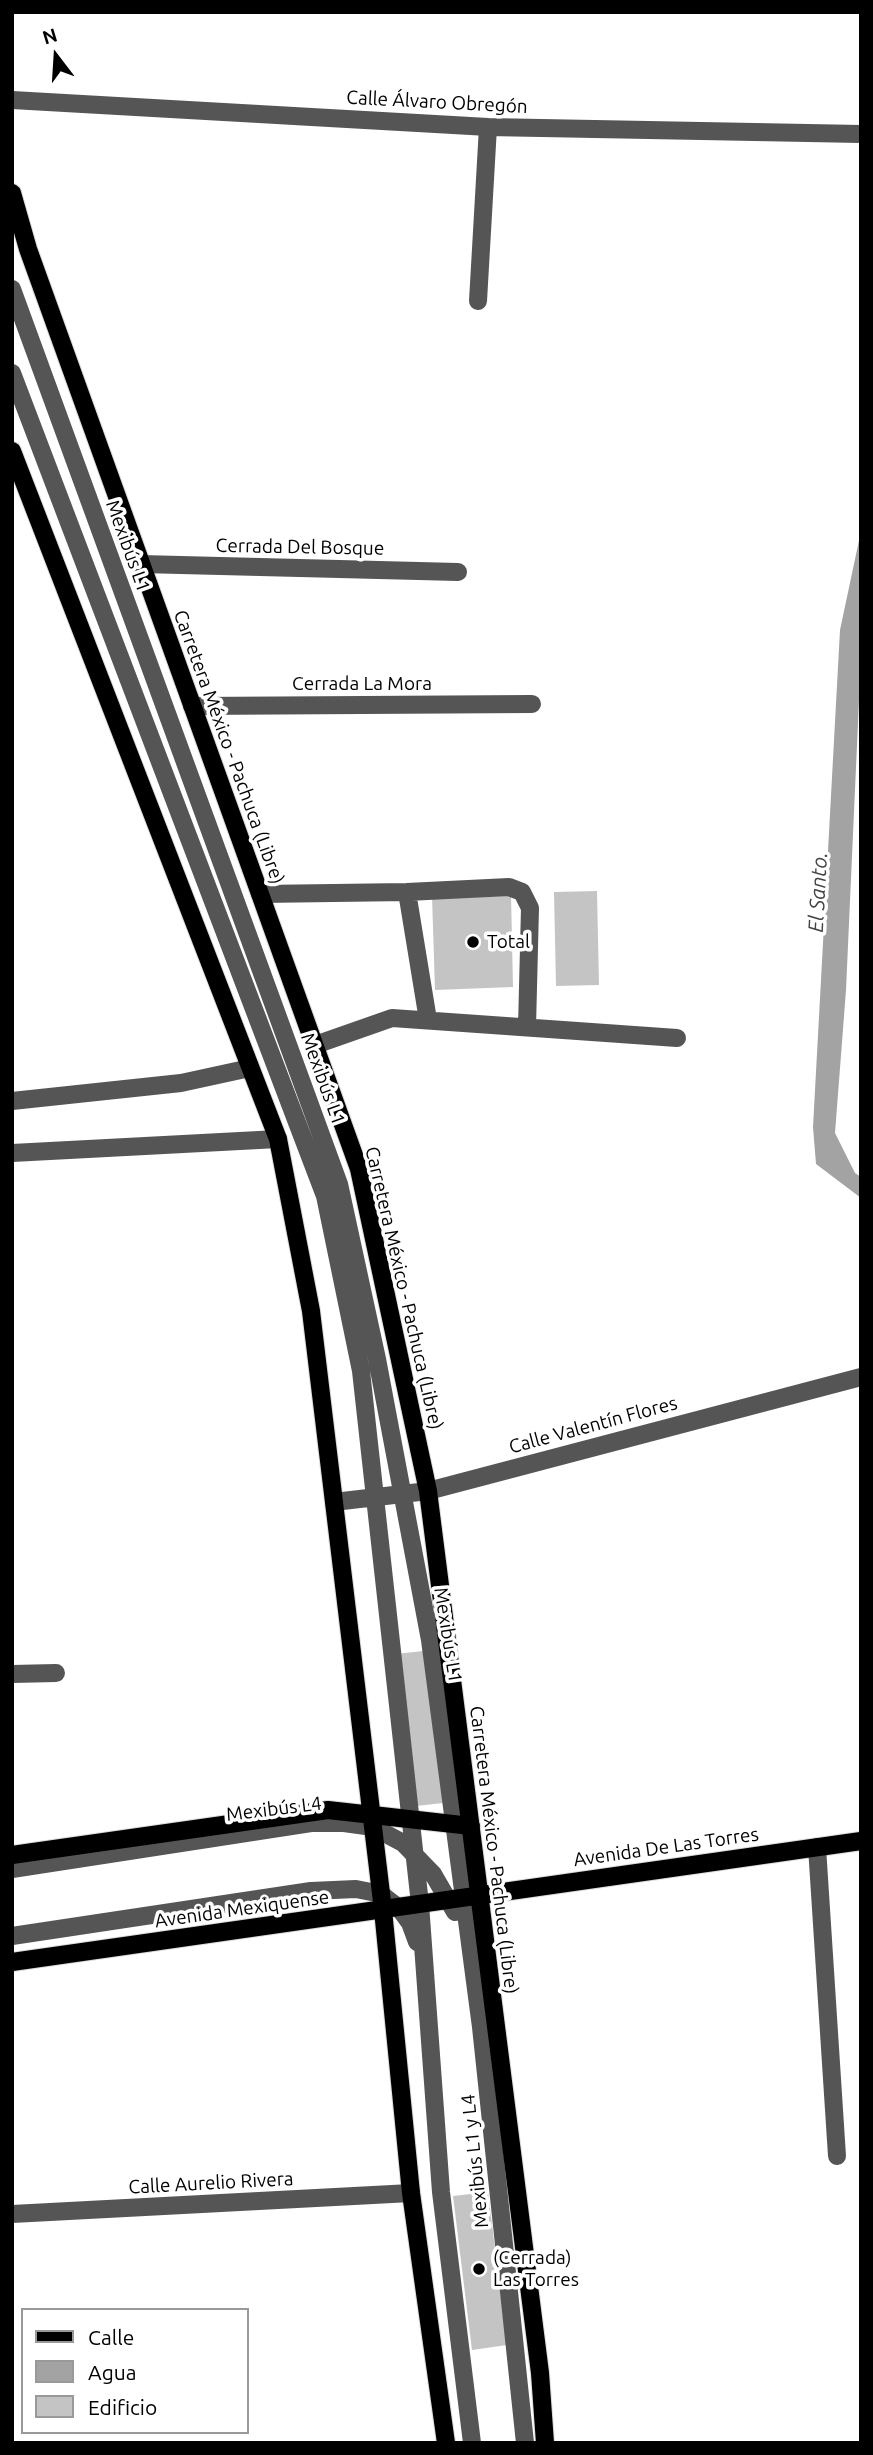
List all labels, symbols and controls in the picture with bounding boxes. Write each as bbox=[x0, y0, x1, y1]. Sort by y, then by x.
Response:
north arrow bbox=[21, 21, 91, 91]
text: N bbox=[40, 23, 60, 49]
street label: Calle Álvaro Obregón bbox=[346, 86, 528, 118]
street label: Mexibús L1 bbox=[101, 497, 155, 595]
street label: Cerrada Del Bosque bbox=[216, 534, 384, 560]
street label: Carretera México - Pachuca (Libre) bbox=[169, 607, 289, 887]
street label: Cerrada La Mora bbox=[292, 673, 432, 695]
water label: El Santo. bbox=[803, 851, 833, 933]
place label: Total bbox=[487, 931, 530, 953]
marker: Total bbox=[465, 934, 481, 950]
street label: Mexibús L1 bbox=[296, 1030, 350, 1128]
street label: Carretera México - Pachuca (Libre) bbox=[360, 1144, 448, 1432]
street label: Calle Valentín Flores bbox=[506, 1392, 680, 1458]
street label: Mexibús L1 bbox=[429, 1586, 467, 1684]
street label: Carretera México - Pachuca (Libre) bbox=[465, 1705, 523, 1995]
street label: Mexibús L4 bbox=[225, 1792, 323, 1826]
street label: Avenida De Las Torres bbox=[572, 1823, 760, 1871]
street label: Avenida Mexiquense bbox=[153, 1885, 331, 1933]
street label: Mexibús L1 y L4 bbox=[457, 2093, 493, 2229]
street label: Calle Aurelio Rivera bbox=[128, 2167, 294, 2199]
place label: (Cerrada) Las Torres bbox=[493, 2247, 579, 2291]
marker: (Cerrada) Las Torres bbox=[471, 2261, 487, 2277]
legend bbox=[21, 2308, 248, 2434]
text: Calle bbox=[88, 2325, 134, 2349]
text: Agua bbox=[88, 2360, 137, 2384]
text: Edificio bbox=[88, 2395, 157, 2419]

